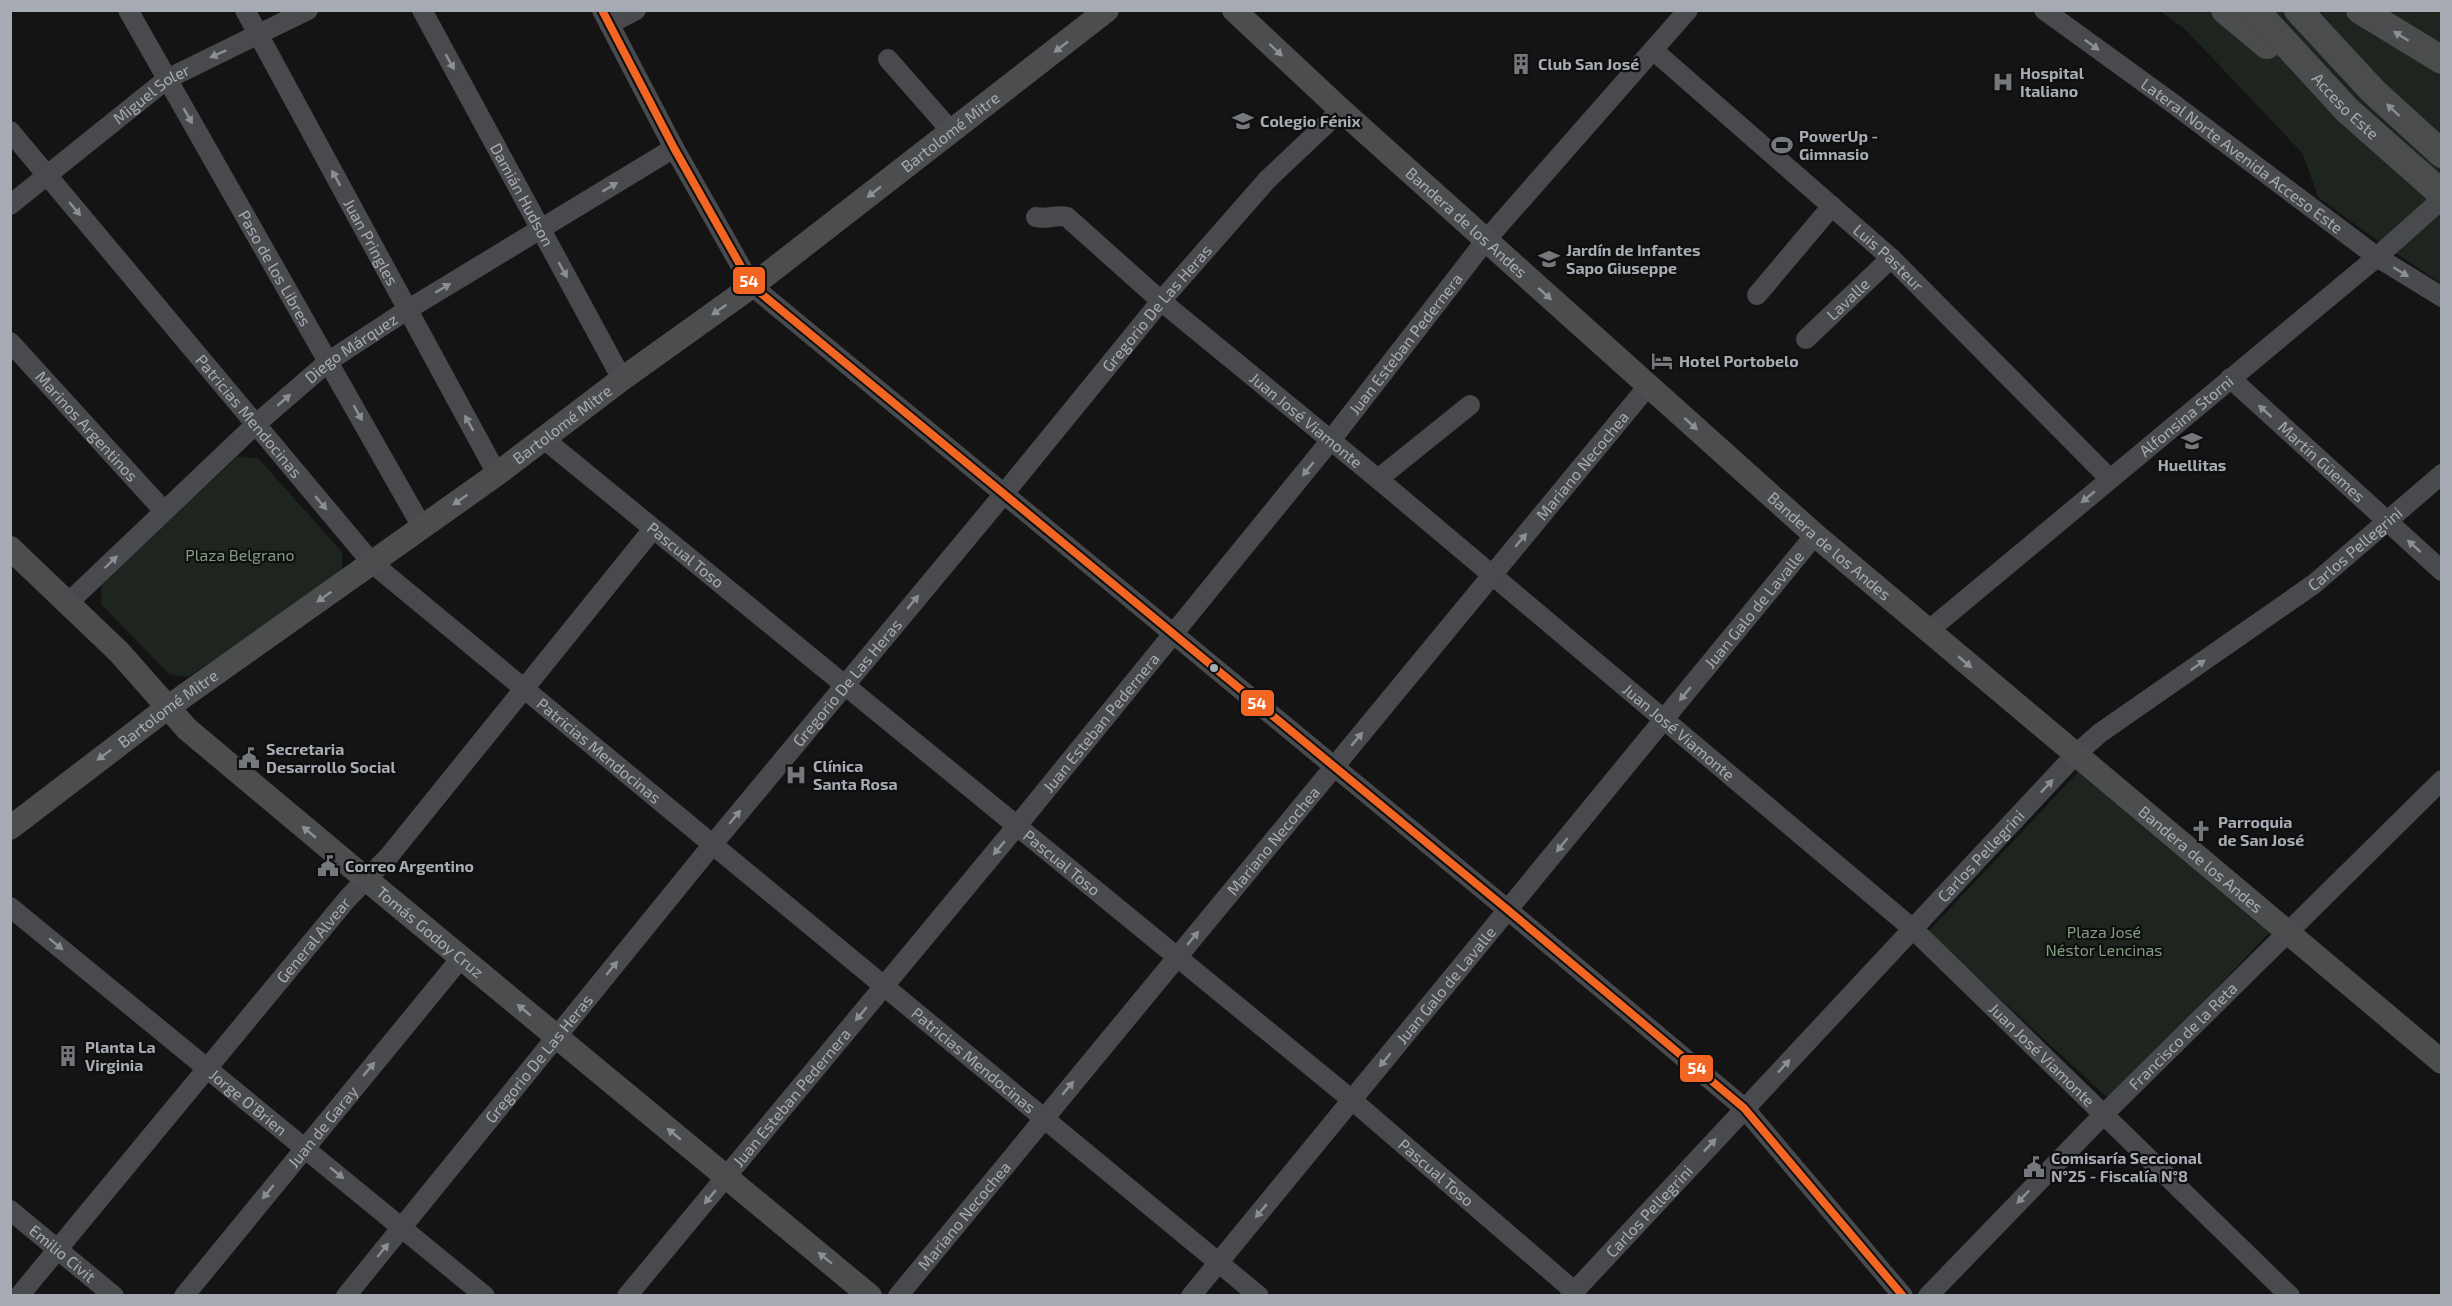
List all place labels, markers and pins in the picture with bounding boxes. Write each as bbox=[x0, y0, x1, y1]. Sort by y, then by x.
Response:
building icon: Club San José bbox=[1509, 52, 1533, 76]
place label: Club San José bbox=[1538, 54, 1639, 73]
place label: Hospital Italiano bbox=[2020, 63, 2085, 100]
hospital icon: Hospital Italiano bbox=[1991, 70, 2015, 94]
school or university icon: Colegio Fénix bbox=[1231, 109, 1255, 133]
place label: Colegio Fénix bbox=[1260, 111, 1361, 130]
place label: PowerUp - Gimnasio bbox=[1799, 126, 1878, 163]
sports icon: PowerUp - Gimnasio bbox=[1770, 133, 1794, 157]
place label: Jardín de Infantes Sapo Giuseppe bbox=[1566, 240, 1700, 277]
school or university icon: Jardín de Infantes Sapo Giuseppe bbox=[1537, 247, 1561, 271]
hotel icon: Hotel Portobelo bbox=[1650, 349, 1674, 373]
place label: Hotel Portobelo bbox=[1679, 351, 1799, 370]
school or university icon: Huellitas bbox=[2180, 429, 2204, 453]
place label: Huellitas bbox=[2158, 455, 2226, 474]
unlabelled marker bbox=[1208, 662, 1220, 674]
place label: Secretaria Desarrollo Social bbox=[266, 739, 396, 776]
public building icon: Secretaria Desarrollo Social bbox=[237, 746, 261, 770]
place label: Clínica Santa Rosa bbox=[813, 756, 898, 793]
hospital icon: Clínica Santa Rosa bbox=[784, 763, 808, 787]
place label: Parroquia de San José bbox=[2218, 812, 2304, 849]
church icon: Parroquia de San José bbox=[2189, 819, 2213, 843]
public building icon: Correo Argentino bbox=[316, 854, 340, 878]
place label: Correo Argentino bbox=[345, 856, 474, 875]
place label: Planta La Virginia bbox=[85, 1037, 156, 1074]
building icon: Planta La Virginia bbox=[56, 1044, 80, 1068]
place label: Comisaría Seccional N°25 - Fiscalía N°8 bbox=[2051, 1148, 2203, 1185]
public building icon: Comisaría Seccional N°25 - Fiscalía N°8 bbox=[2022, 1155, 2046, 1179]

